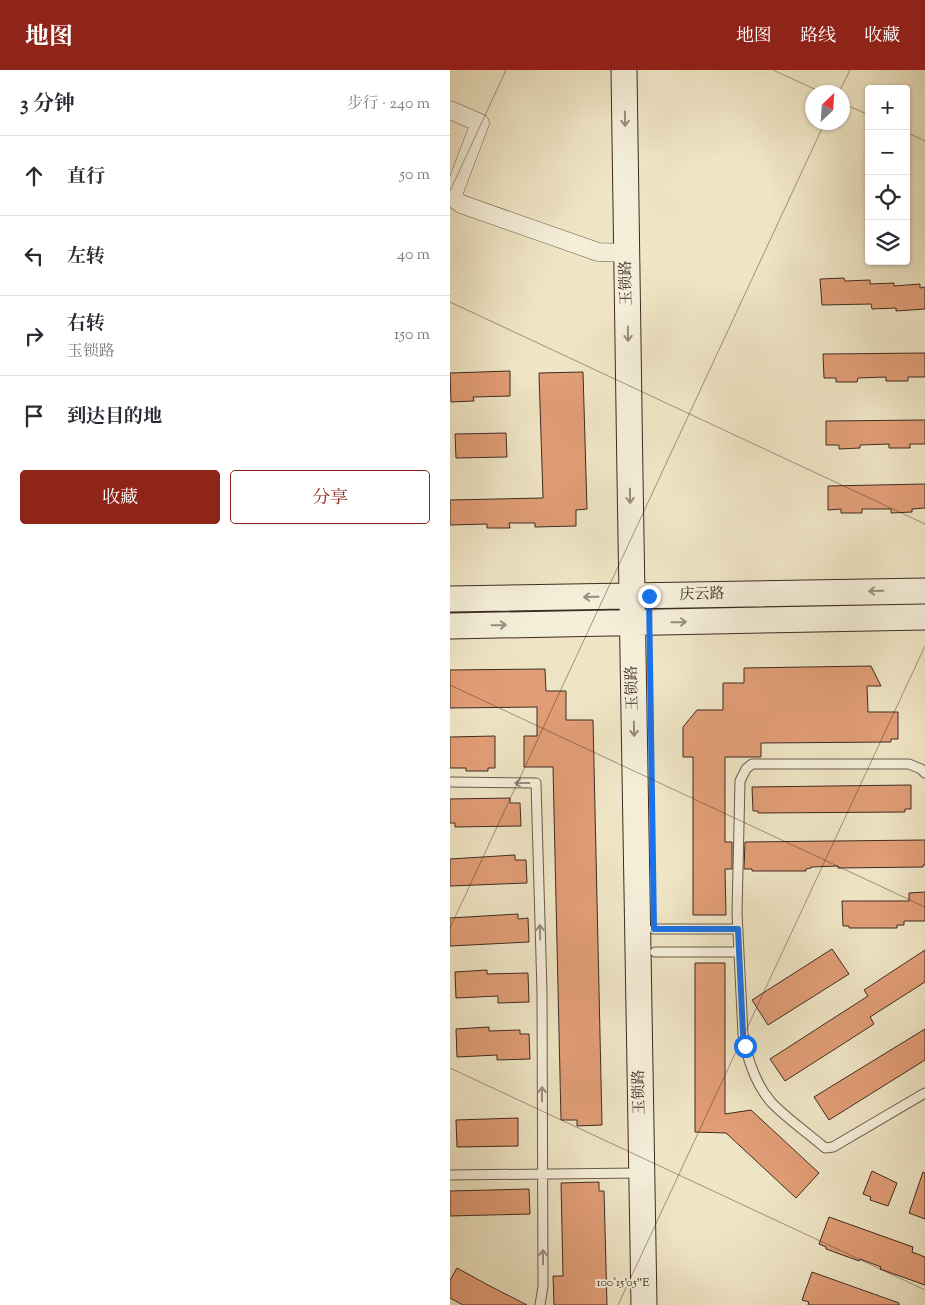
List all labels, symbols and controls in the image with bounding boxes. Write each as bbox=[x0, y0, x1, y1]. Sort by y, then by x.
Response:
text: 地图 bbox=[25, 21, 73, 55]
text: 地图 bbox=[736, 24, 772, 50]
text: 路线 bbox=[800, 24, 836, 50]
text: 收藏 bbox=[864, 24, 900, 50]
north arrow bbox=[805, 85, 850, 130]
map controls bbox=[865, 85, 910, 265]
button: + bbox=[865, 85, 910, 130]
text: 3 分钟 bbox=[20, 90, 75, 120]
text: 步行 · 240 m bbox=[347, 93, 430, 116]
one-way arrow bbox=[620, 110, 630, 126]
button: − bbox=[865, 130, 910, 175]
icon: ahead bbox=[20, 162, 48, 190]
text: 直行 bbox=[67, 164, 105, 191]
text: 50 m bbox=[399, 164, 430, 187]
button: locate bbox=[865, 175, 910, 220]
button: layers bbox=[865, 220, 910, 265]
icon: left bbox=[20, 242, 48, 270]
text: 左转 bbox=[67, 244, 105, 271]
text: 40 m bbox=[397, 244, 430, 267]
street label: 玉锁路 bbox=[616, 260, 638, 306]
text: 右转 bbox=[67, 311, 105, 338]
icon: right bbox=[20, 322, 48, 350]
text: 150 m bbox=[394, 324, 430, 347]
one-way arrow bbox=[623, 325, 633, 341]
text: 玉锁路 bbox=[67, 341, 115, 364]
icon: arrive bbox=[20, 402, 48, 430]
text: 到达目的地 bbox=[67, 404, 162, 431]
button: 收藏 bbox=[20, 470, 220, 524]
button: 分享 bbox=[230, 470, 430, 524]
one-way arrow bbox=[625, 488, 635, 504]
street label: 庆云路 bbox=[679, 584, 725, 606]
route end bbox=[638, 585, 661, 608]
one-way arrow bbox=[869, 587, 885, 596]
one-way arrow bbox=[584, 592, 600, 601]
one-way arrow bbox=[670, 617, 686, 627]
one-way arrow bbox=[490, 620, 506, 630]
street label: 玉锁路 bbox=[622, 665, 644, 711]
one-way arrow bbox=[629, 720, 639, 736]
one-way arrow bbox=[515, 778, 531, 788]
one-way arrow bbox=[535, 924, 545, 940]
route start bbox=[734, 1035, 757, 1058]
street label: 玉锁路 bbox=[629, 1069, 651, 1115]
one-way arrow bbox=[537, 1086, 547, 1102]
one-way arrow bbox=[538, 1249, 548, 1265]
text: 100°15'05"E bbox=[596, 1274, 650, 1292]

